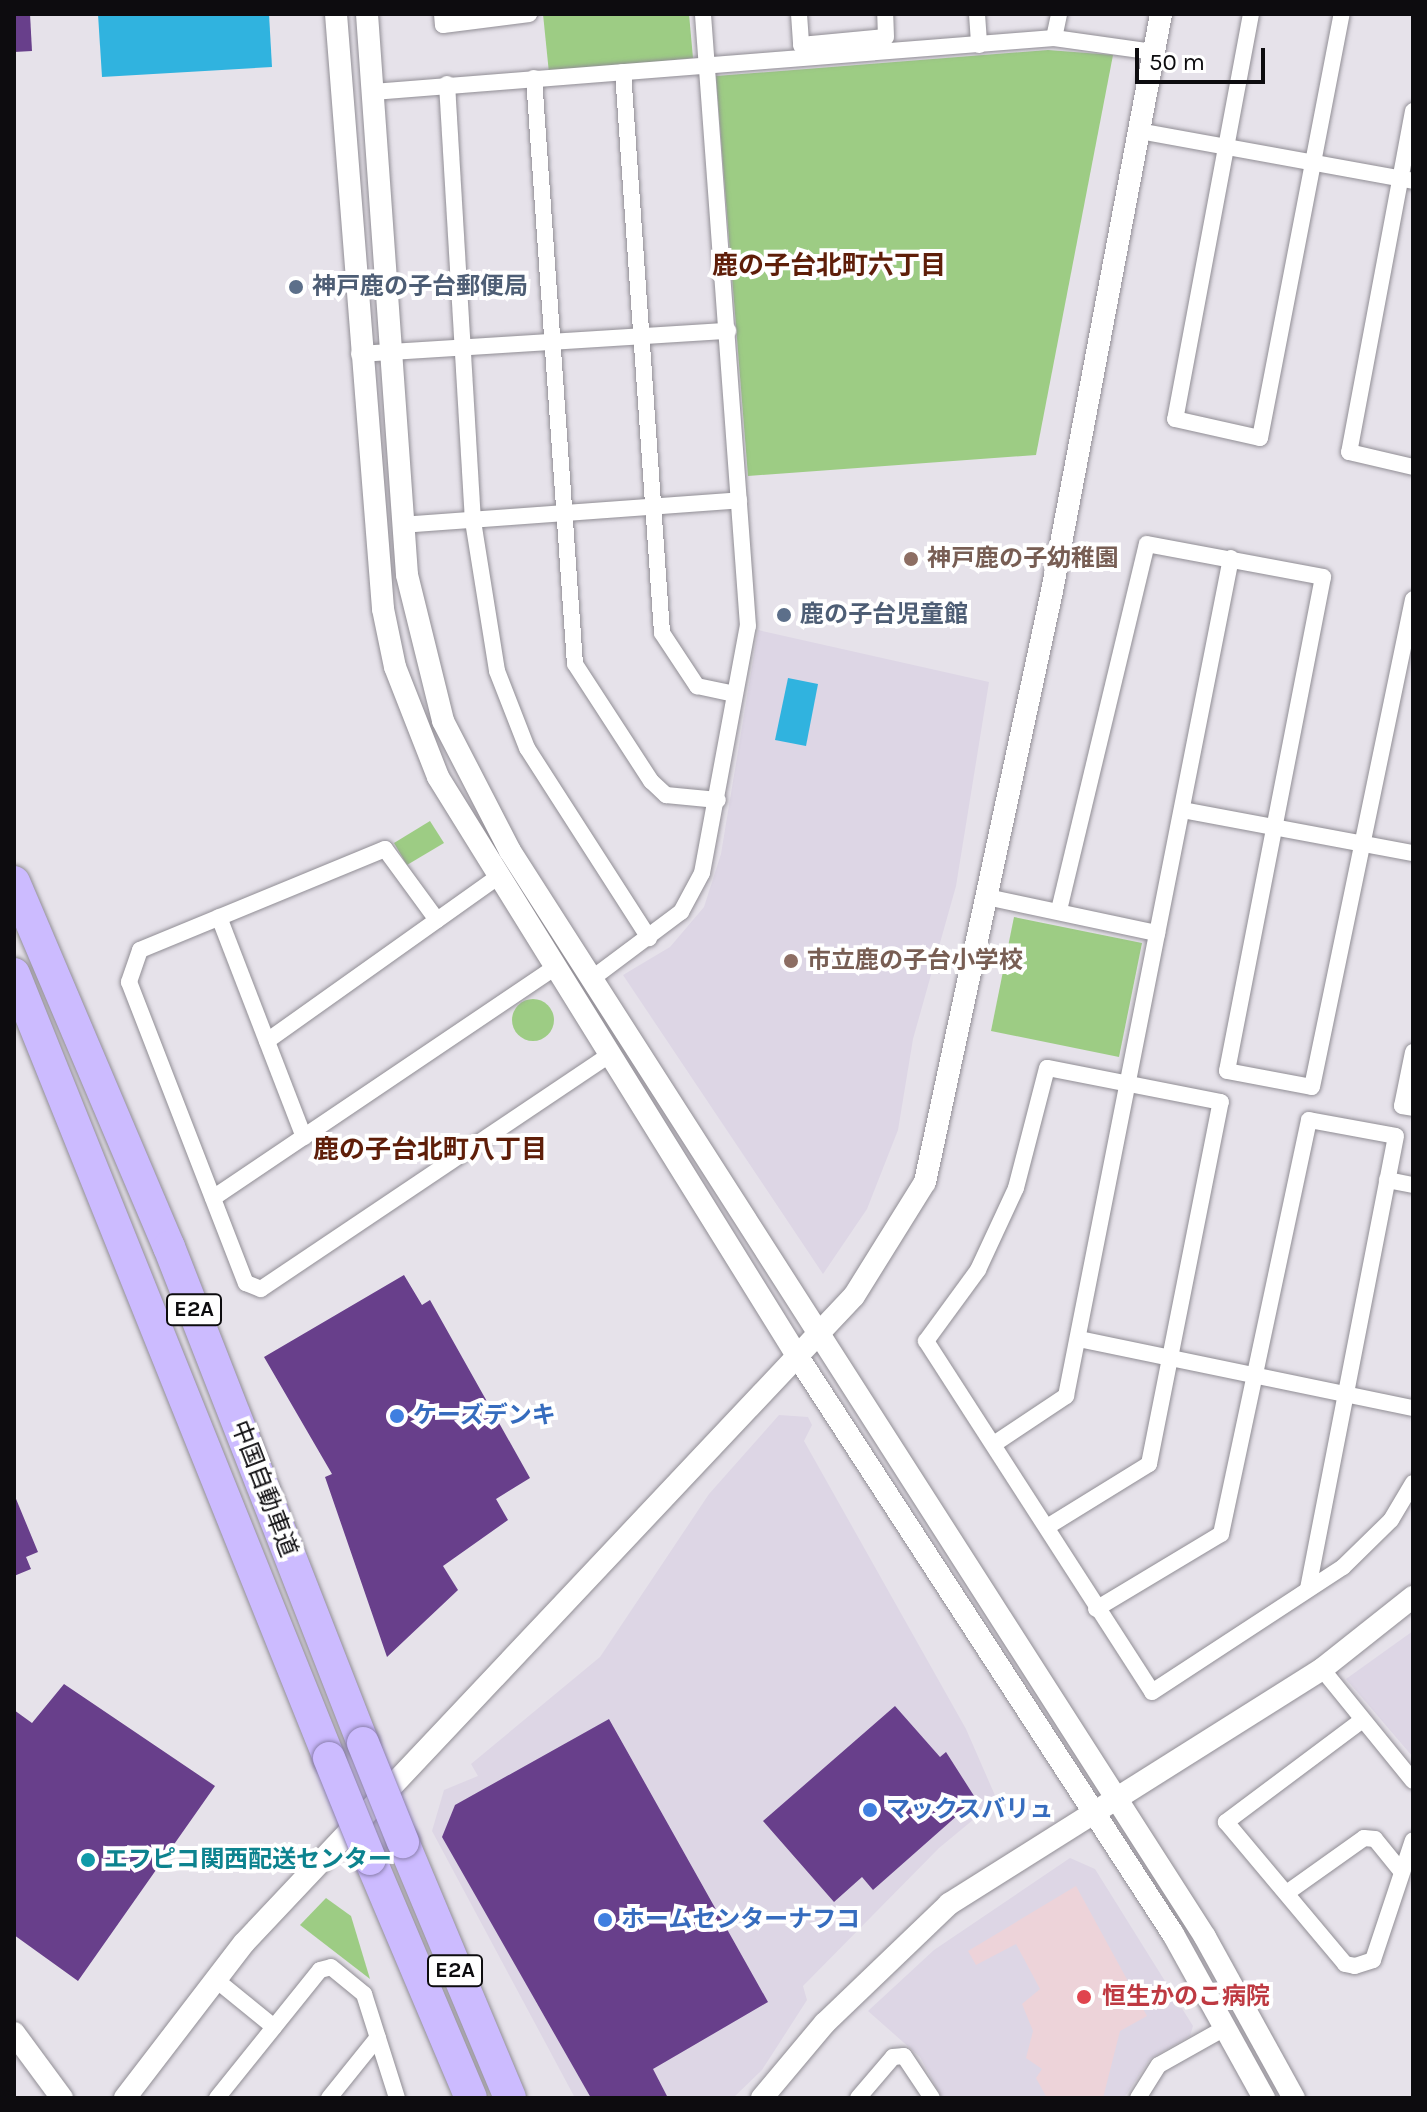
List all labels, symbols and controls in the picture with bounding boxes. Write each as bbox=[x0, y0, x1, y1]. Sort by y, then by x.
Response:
scale bar bbox=[1139, 32, 1269, 82]
text: 50 m bbox=[1149, 48, 1205, 76]
district label: 鹿の子台北町六丁目 bbox=[712, 250, 946, 282]
place label: 神戸鹿の子台郵便局 bbox=[312, 273, 528, 301]
marker: 神戸鹿の子台郵便局 bbox=[287, 278, 305, 296]
place label: 神戸鹿の子幼稚園 bbox=[927, 545, 1119, 573]
marker: 神戸鹿の子幼稚園 bbox=[902, 550, 920, 568]
place label: 鹿の子台児童館 bbox=[800, 601, 968, 629]
marker: 鹿の子台児童館 bbox=[775, 606, 793, 624]
place label: 市立鹿の子台小学校 bbox=[807, 947, 1023, 975]
marker: 市立鹿の子台小学校 bbox=[782, 952, 800, 970]
district label: 鹿の子台北町八丁目 bbox=[313, 1134, 547, 1166]
road number: E2A bbox=[166, 1292, 222, 1328]
place label: ケーズデンキ bbox=[413, 1402, 557, 1430]
marker: ケーズデンキ bbox=[388, 1407, 406, 1425]
street label: 中国自動車道 bbox=[225, 1417, 303, 1561]
place label: マックスバリュ bbox=[886, 1796, 1054, 1824]
marker: マックスバリュ bbox=[861, 1801, 879, 1819]
place label: エフピコ関西配送センター bbox=[104, 1846, 392, 1874]
marker: エフピコ関西配送センター bbox=[79, 1851, 97, 1869]
place label: ホームセンターナフコ bbox=[621, 1906, 861, 1934]
marker: ホームセンターナフコ bbox=[596, 1911, 614, 1929]
road number: E2A bbox=[427, 1953, 483, 1989]
place label: 恒生かのこ病院 bbox=[1102, 1983, 1270, 2011]
marker: 恒生かのこ病院 bbox=[1073, 1986, 1095, 2008]

